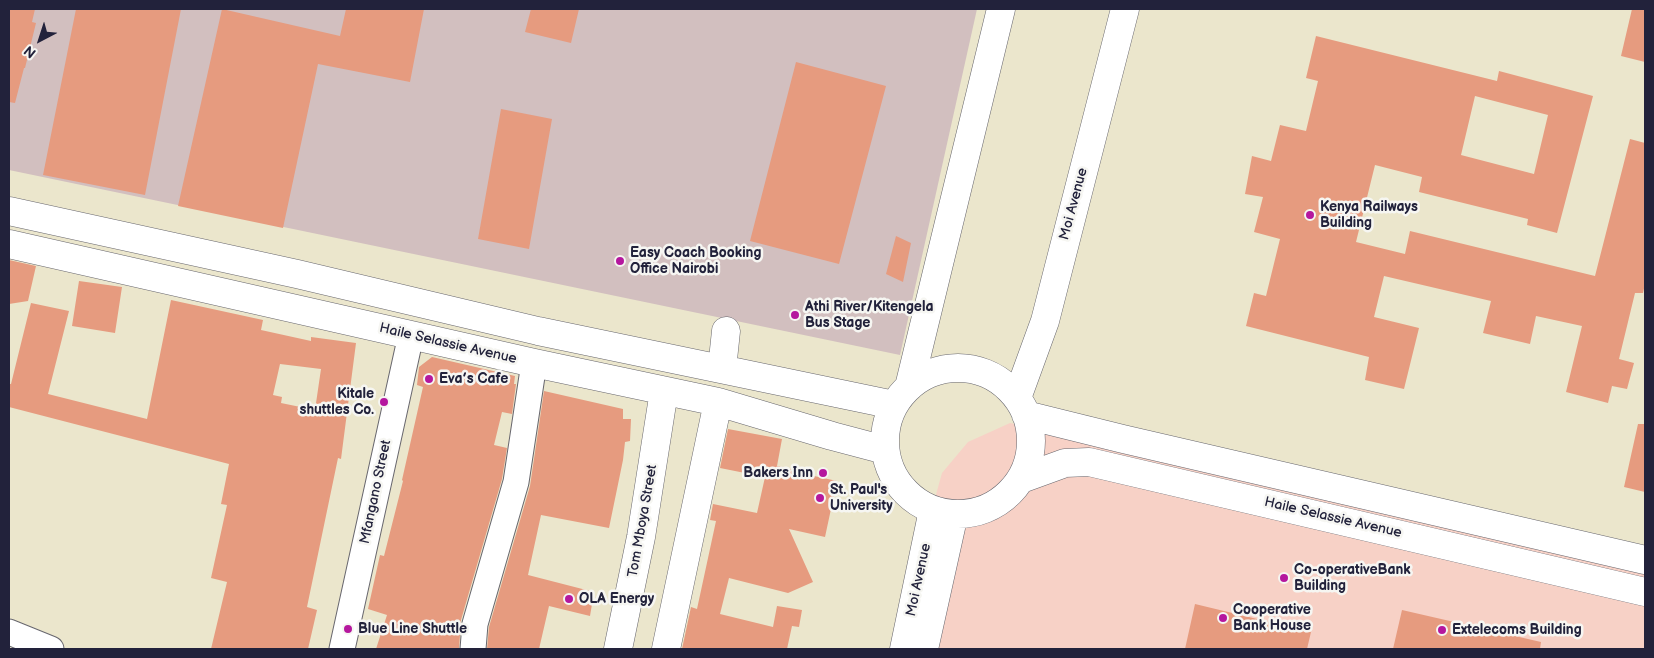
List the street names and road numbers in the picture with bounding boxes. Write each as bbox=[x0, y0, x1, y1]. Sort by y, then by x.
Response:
street label: Moi Avenue bbox=[1056, 166, 1092, 242]
street label: Haile Selassie Avenue bbox=[378, 320, 518, 368]
street label: Mfangano Street bbox=[357, 439, 395, 545]
street label: Tom Mboya Street bbox=[625, 463, 661, 579]
street label: Haile Selassie Avenue bbox=[1263, 494, 1403, 542]
street label: Moi Avenue bbox=[903, 542, 935, 618]

